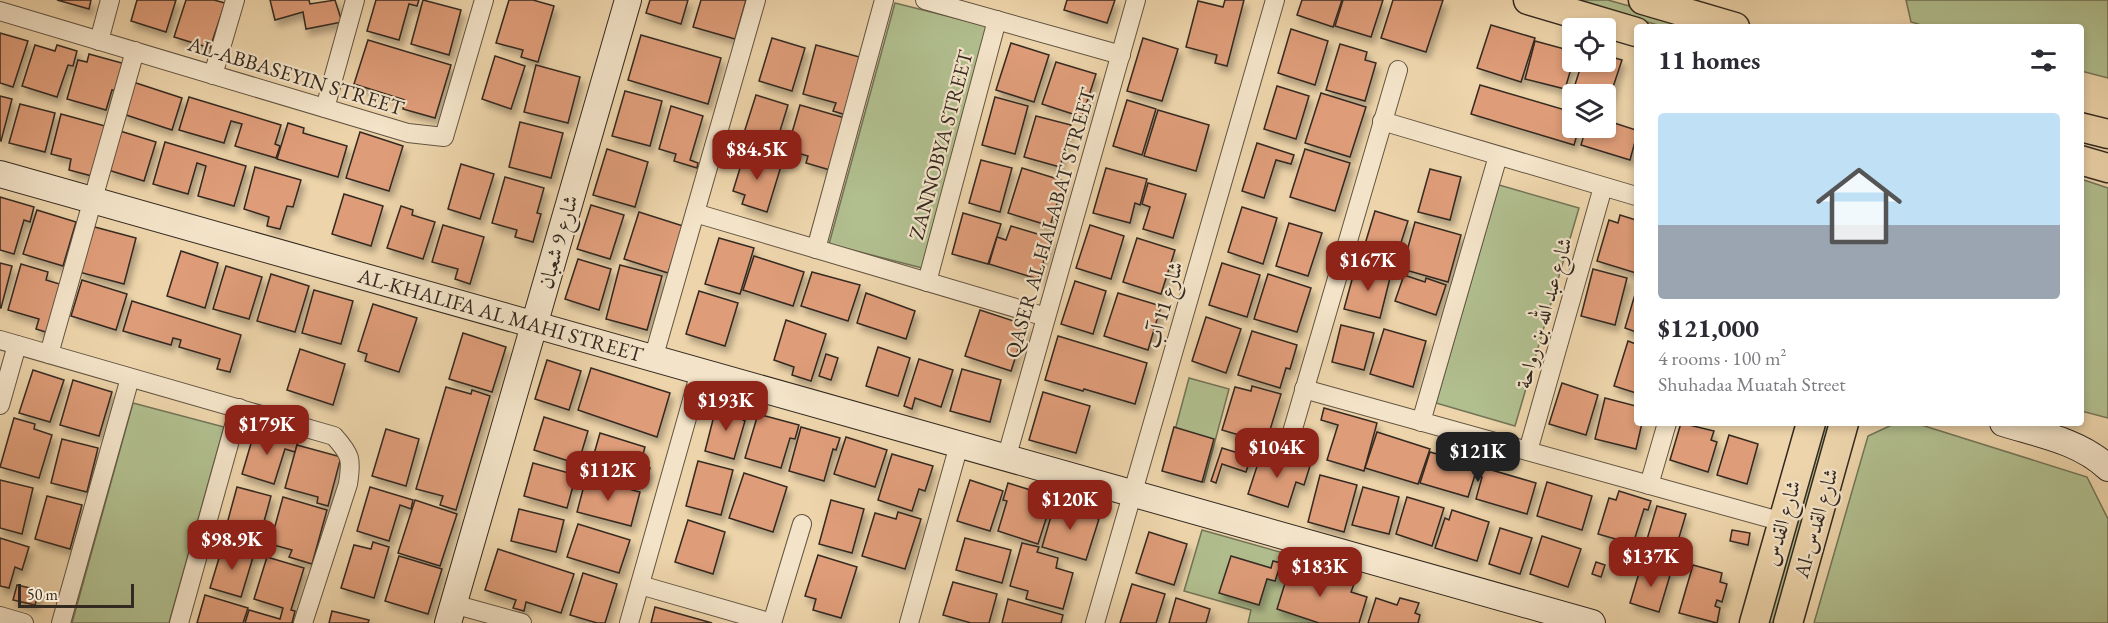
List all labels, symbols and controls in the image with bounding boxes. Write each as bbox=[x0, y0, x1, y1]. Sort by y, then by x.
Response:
map controls bbox=[1562, 18, 1616, 138]
button: locate bbox=[1562, 18, 1616, 72]
street label: AL-ABBASEYIN STREET bbox=[184, 29, 408, 122]
text: 11 homes bbox=[1658, 43, 1760, 77]
icon: filters bbox=[2027, 44, 2060, 77]
street label: ZANNOBYA STREET bbox=[902, 46, 979, 242]
street label: QASER AL HALABAT STREET bbox=[998, 84, 1102, 361]
button: layers bbox=[1562, 84, 1616, 138]
pin: $84.5K bbox=[708, 130, 806, 181]
text: $84.5K bbox=[726, 136, 788, 162]
icon: home bbox=[1805, 152, 1913, 260]
street label: شارع 9 شعبان bbox=[531, 192, 589, 293]
street label: شارع عبد الله بن رواحة bbox=[1506, 233, 1583, 393]
pin: $167K bbox=[1326, 241, 1410, 292]
text: $167K bbox=[1340, 247, 1396, 273]
street label: شارع 11 آب bbox=[1138, 258, 1194, 353]
street label: AL-KHALIFA AL MAHI STREET bbox=[354, 261, 647, 368]
text: $121,000 bbox=[1658, 311, 1759, 345]
text: 4 rooms · 100 m² bbox=[1658, 345, 1786, 371]
text: Shuhadaa Muatah Street bbox=[1658, 371, 1846, 397]
pin: $193K bbox=[684, 381, 768, 432]
text: $193K bbox=[698, 387, 754, 413]
pin: $179K bbox=[225, 405, 309, 456]
text: $179K bbox=[239, 411, 295, 437]
pin: $104K bbox=[1235, 428, 1319, 479]
pin: $121K bbox=[1436, 432, 1520, 483]
text: $104K bbox=[1249, 434, 1305, 460]
text: $121K bbox=[1450, 438, 1506, 464]
pin: $112K bbox=[566, 451, 650, 502]
text: $112K bbox=[580, 457, 636, 483]
street label: Al-شارع القدس bbox=[1787, 465, 1849, 583]
street label: شارع القدس bbox=[1756, 477, 1811, 570]
pin: $120K bbox=[1028, 480, 1112, 531]
text: $120K bbox=[1042, 486, 1098, 512]
pin: $98.9K bbox=[183, 520, 281, 571]
text: $98.9K bbox=[201, 526, 263, 552]
pin: $137K bbox=[1609, 537, 1693, 588]
text: $137K bbox=[1623, 543, 1679, 569]
pin: $183K bbox=[1278, 547, 1362, 598]
text: $183K bbox=[1292, 553, 1348, 579]
scale bar bbox=[18, 581, 134, 608]
text: 50 m bbox=[27, 584, 58, 605]

